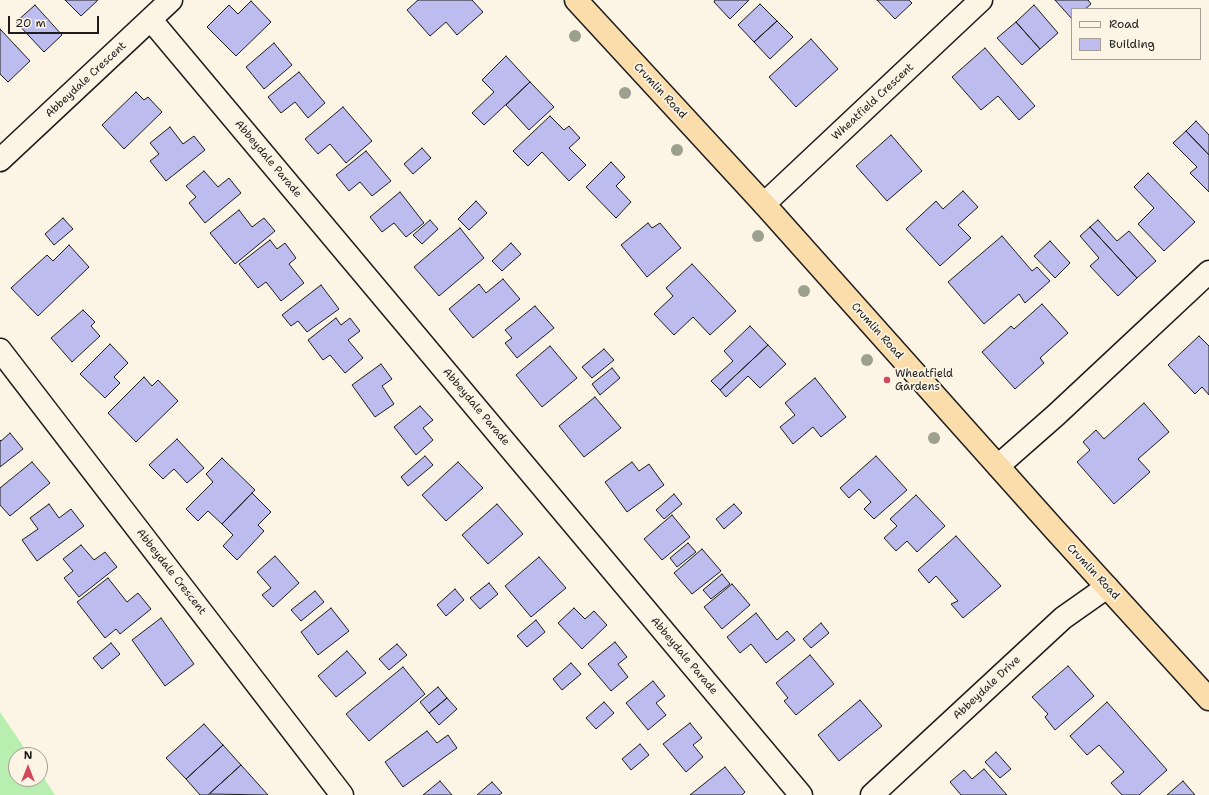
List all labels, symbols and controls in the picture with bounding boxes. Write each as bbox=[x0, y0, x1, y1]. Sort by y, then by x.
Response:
scale bar bbox=[10, 8, 101, 34]
legend bbox=[1071, 8, 1201, 60]
text: 20 m bbox=[15, 15, 46, 31]
text: Road bbox=[1109, 16, 1139, 32]
text: Building bbox=[1109, 36, 1155, 52]
street label: Abbeydale Crescent bbox=[43, 39, 129, 121]
street label: Crumlin Road bbox=[631, 60, 689, 122]
street label: Wheatfield Crescent bbox=[829, 61, 917, 143]
street label: Abbeydale Parade bbox=[232, 118, 304, 200]
street label: Crumlin Road bbox=[848, 300, 906, 362]
street label: Abbeydale Parade bbox=[440, 366, 512, 448]
place label: Wheatfield Gardens bbox=[895, 367, 953, 393]
marker: Wheatfield Gardens bbox=[882, 375, 892, 385]
street label: Abbeydale Crescent bbox=[133, 526, 209, 618]
street label: Crumlin Road bbox=[1064, 541, 1122, 603]
street label: Abbeydale Parade bbox=[648, 615, 720, 697]
street label: Abbeydale Drive bbox=[951, 653, 1023, 723]
north arrow bbox=[8, 747, 48, 787]
text: N bbox=[24, 748, 32, 763]

